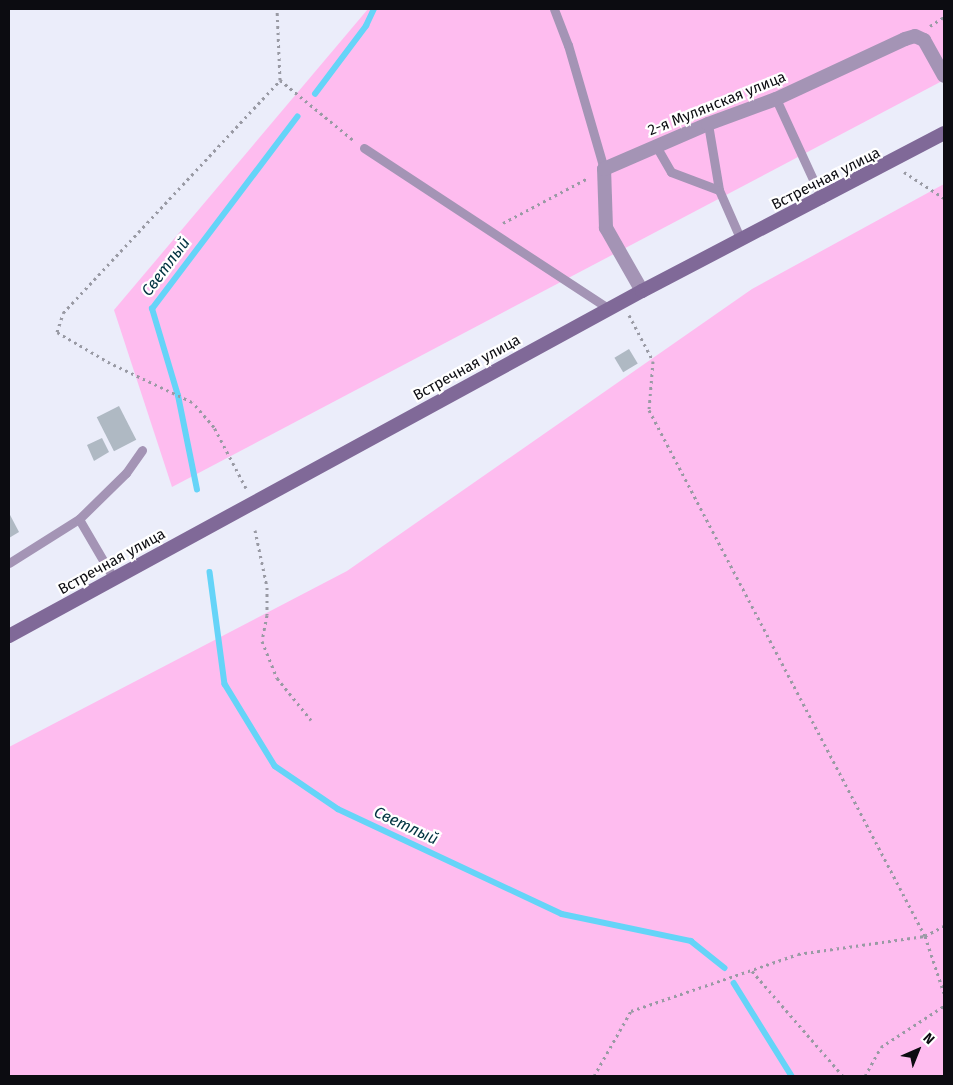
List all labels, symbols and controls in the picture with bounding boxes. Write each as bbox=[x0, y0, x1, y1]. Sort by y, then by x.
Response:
street label: 2-я Мулянская улица bbox=[645, 68, 789, 140]
street label: Встречная улица bbox=[769, 144, 883, 214]
water label: Светлый bbox=[138, 234, 194, 300]
street label: Встречная улица bbox=[410, 331, 524, 405]
street label: Встречная улица bbox=[55, 525, 169, 599]
water label: Светлый bbox=[371, 803, 441, 849]
north arrow bbox=[893, 1025, 943, 1075]
text: N bbox=[920, 1030, 938, 1048]

